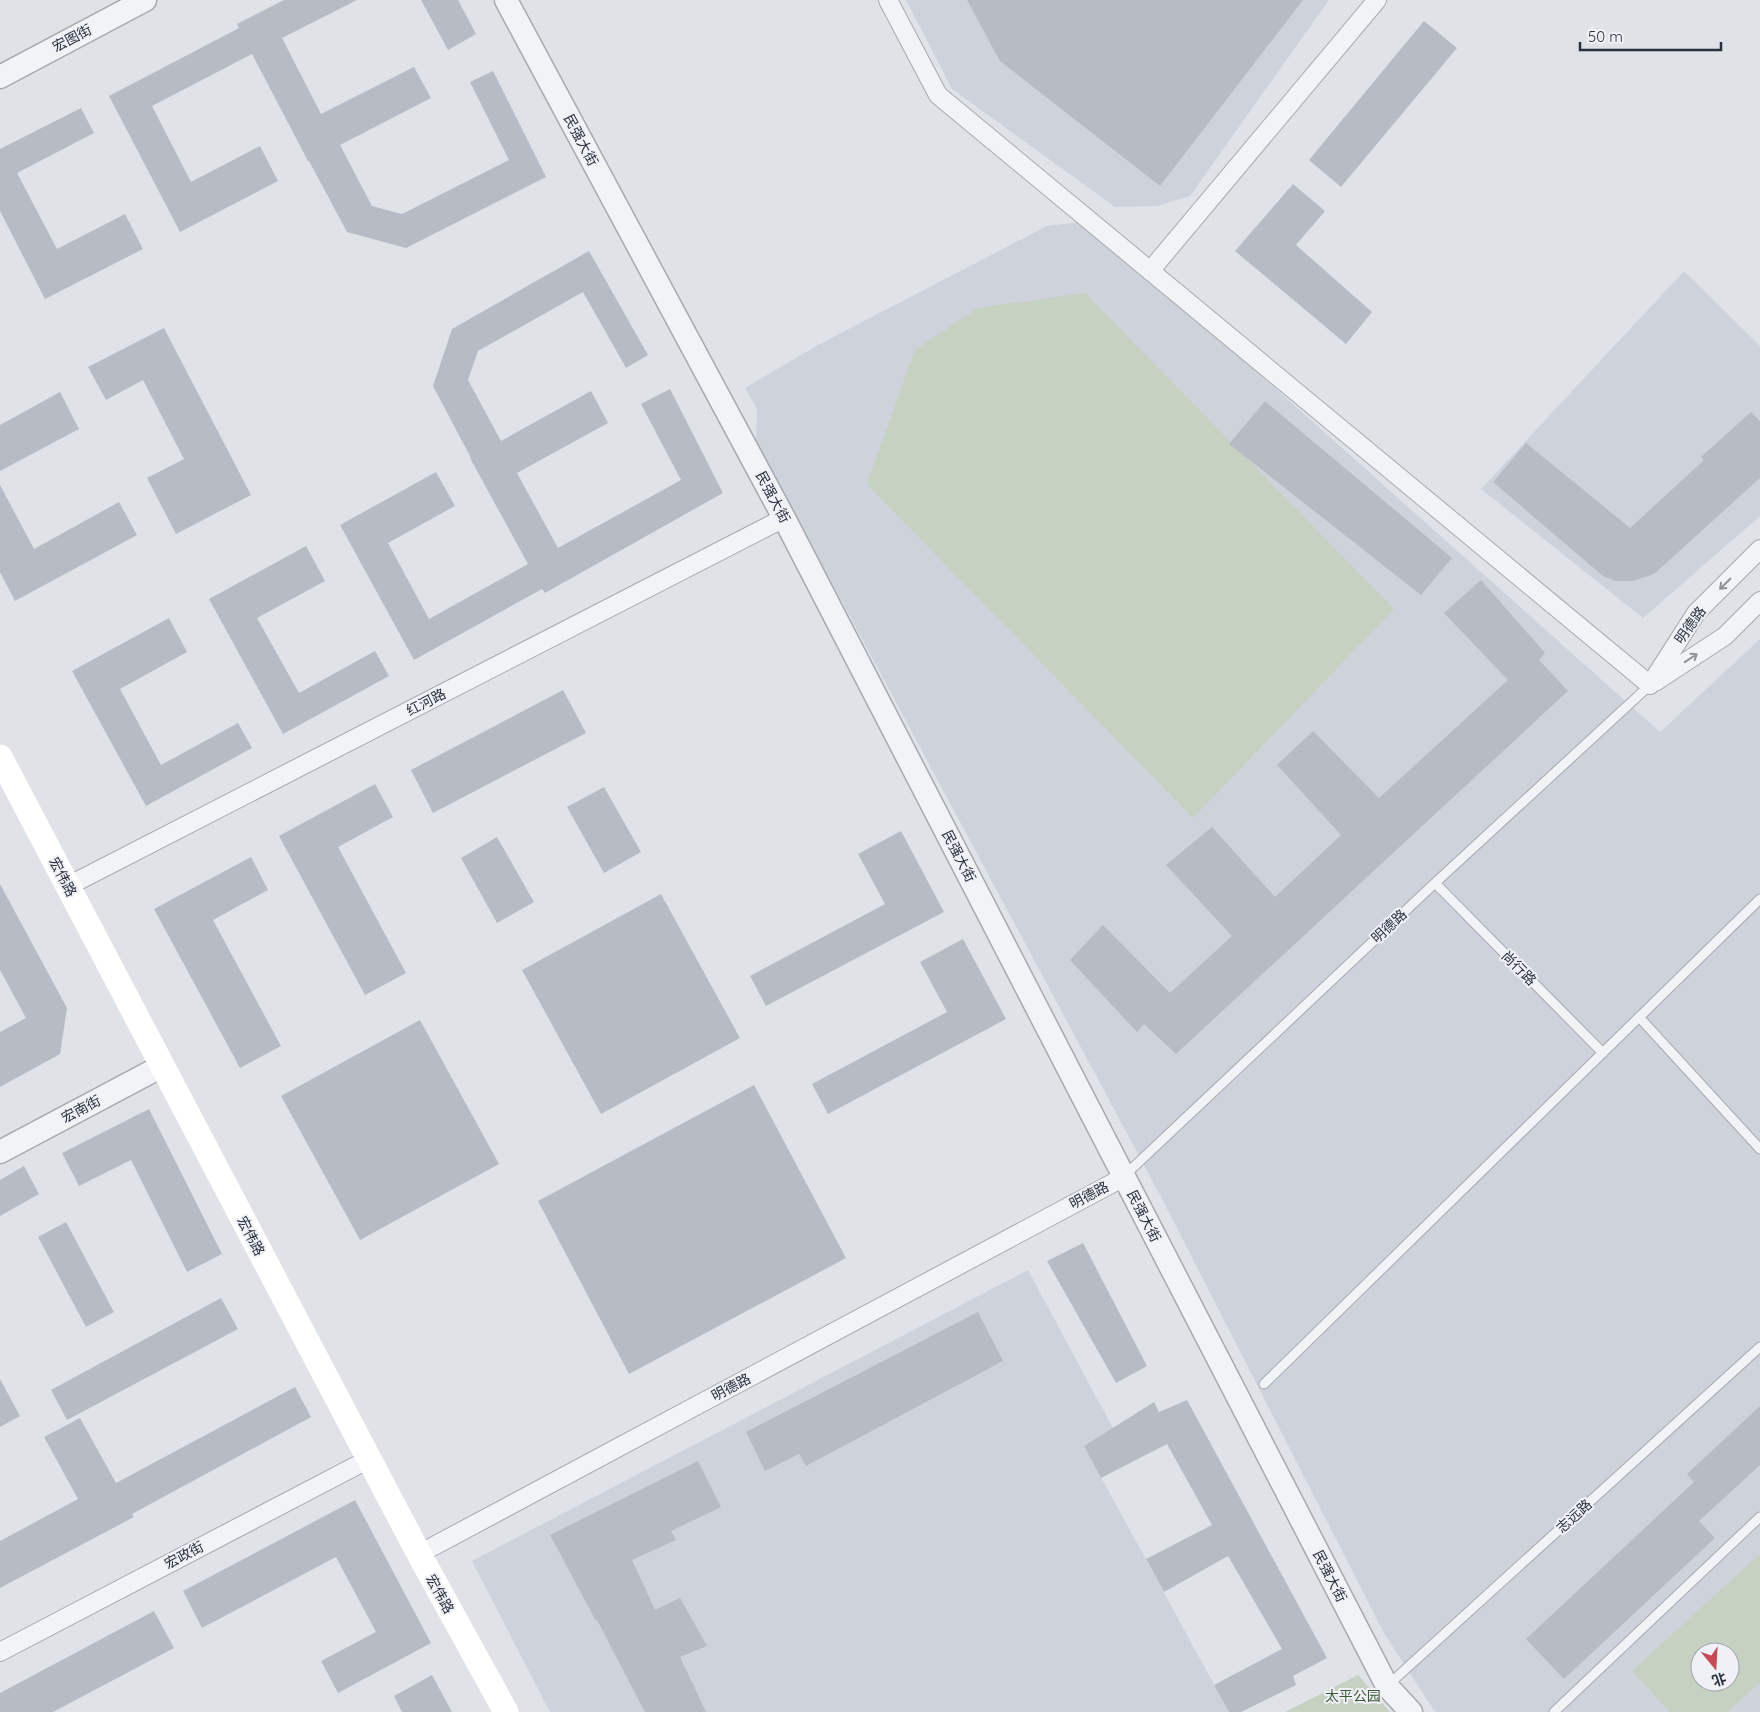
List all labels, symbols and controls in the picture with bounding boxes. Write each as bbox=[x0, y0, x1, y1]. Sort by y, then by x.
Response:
street label: 宏图街 bbox=[49, 20, 95, 56]
scale bar bbox=[1580, 20, 1721, 52]
text: 50 m bbox=[1588, 27, 1623, 46]
street label: 民强大街 bbox=[560, 111, 602, 169]
street label: 民强大街 bbox=[752, 468, 794, 526]
one-way arrow bbox=[1719, 578, 1732, 590]
street label: 明德路 bbox=[1670, 603, 1710, 647]
one-way arrow bbox=[1683, 653, 1697, 663]
street label: 红河路 bbox=[403, 684, 449, 720]
street label: 民强大街 bbox=[938, 827, 980, 885]
street label: 宏伟路 bbox=[45, 854, 81, 900]
street label: 明德路 bbox=[1368, 905, 1410, 947]
street label: 尚行路 bbox=[1498, 947, 1540, 989]
street label: 宏南街 bbox=[58, 1091, 104, 1127]
street label: 明德路 bbox=[1066, 1177, 1112, 1213]
street label: 民强大街 bbox=[1123, 1187, 1165, 1245]
street label: 宏伟路 bbox=[233, 1213, 269, 1259]
street label: 明德路 bbox=[708, 1369, 754, 1405]
street label: 志远路 bbox=[1552, 1495, 1596, 1537]
street label: 宏政街 bbox=[161, 1537, 207, 1573]
street label: 民强大街 bbox=[1309, 1547, 1351, 1605]
street label: 宏伟路 bbox=[422, 1571, 458, 1617]
north arrow bbox=[1690, 1642, 1740, 1692]
text: 北 bbox=[1710, 1669, 1728, 1690]
park label: 太平公园 bbox=[1325, 1687, 1381, 1705]

